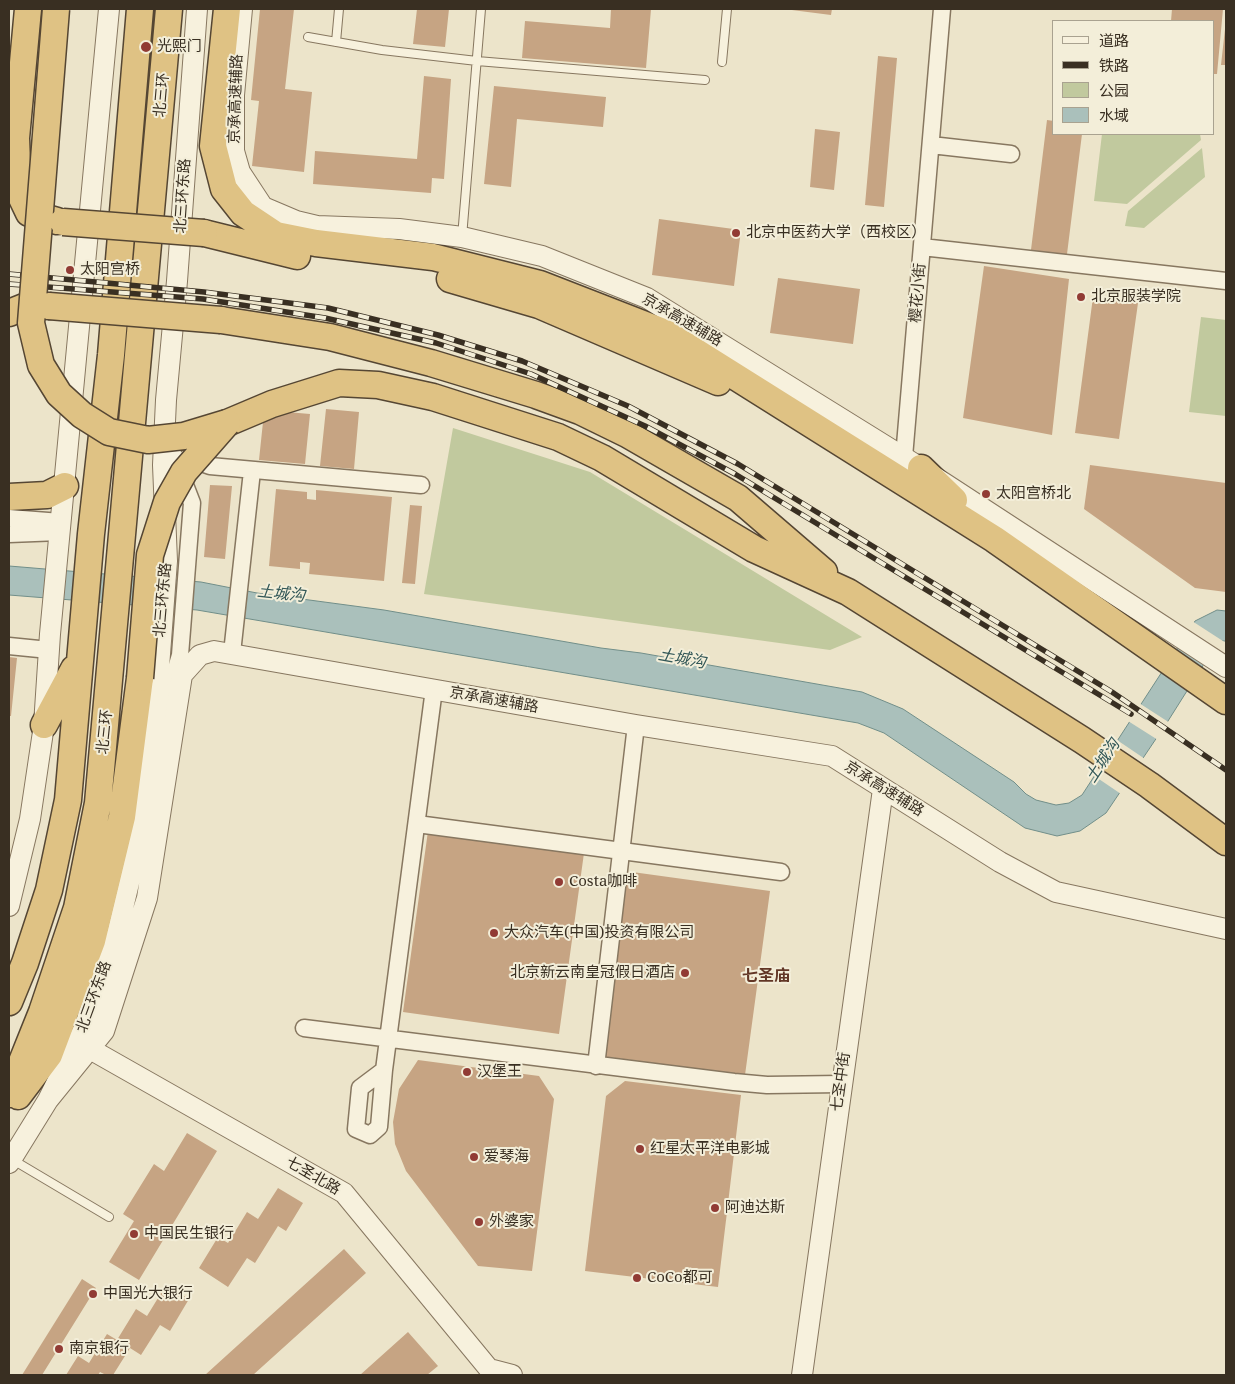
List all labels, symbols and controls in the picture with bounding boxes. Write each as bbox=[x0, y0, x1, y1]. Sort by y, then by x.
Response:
legend bbox=[1052, 20, 1215, 135]
text: 道路 bbox=[1099, 30, 1129, 50]
place label: 光熙门 bbox=[157, 38, 202, 56]
marker: 光熙门 bbox=[139, 40, 153, 54]
street label: 京承高速辅路 bbox=[225, 54, 247, 144]
text: 铁路 bbox=[1099, 55, 1129, 75]
street label: 北三环 bbox=[151, 72, 173, 118]
text: 公园 bbox=[1099, 80, 1129, 100]
text: 水域 bbox=[1099, 105, 1129, 125]
street label: 北三环东路 bbox=[171, 158, 195, 234]
place label: 北京中医药大学（西校区） bbox=[746, 224, 926, 242]
marker: 北京中医药大学（西校区） bbox=[730, 227, 742, 239]
place label: 太阳宫桥 bbox=[80, 261, 140, 279]
street label: 樱花小街 bbox=[906, 262, 930, 324]
marker: 太阳宫桥 bbox=[64, 264, 76, 276]
place label: 北京服装学院 bbox=[1091, 288, 1181, 306]
street label: 京承高速辅路 bbox=[639, 290, 725, 350]
marker: 北京服装学院 bbox=[1075, 291, 1087, 303]
place label: 太阳宫桥北 bbox=[996, 485, 1071, 503]
marker: 太阳宫桥北 bbox=[980, 488, 992, 500]
street label: 北三环东路 bbox=[151, 562, 175, 638]
water label: 土城沟 bbox=[256, 582, 306, 606]
water label: 土城沟 bbox=[657, 645, 707, 673]
street label: 京承高速辅路 bbox=[448, 683, 540, 717]
street label: 北三环 bbox=[94, 709, 116, 755]
water label: 土城沟 bbox=[1082, 736, 1124, 786]
street label: 京承高速辅路 bbox=[841, 758, 927, 820]
place label: Costa咖啡 bbox=[569, 873, 637, 891]
marker: Costa咖啡 bbox=[553, 876, 565, 888]
place label: 大众汽车(中国)投资有限公司 bbox=[504, 924, 694, 942]
marker: 大众汽车(中国)投资有限公司 bbox=[488, 927, 500, 939]
street label: 北三环东路 bbox=[73, 959, 115, 1035]
place label: 北京新云南皇冠假日酒店 bbox=[510, 964, 675, 982]
district label: 七圣庙 bbox=[742, 966, 790, 986]
marker: 北京新云南皇冠假日酒店 bbox=[679, 967, 691, 979]
street label: 七圣中街 bbox=[828, 1051, 854, 1113]
place label: 汉堡王 bbox=[477, 1063, 522, 1081]
marker: 汉堡王 bbox=[461, 1066, 473, 1078]
place label: 红星太平洋电影城 bbox=[650, 1140, 770, 1158]
marker: 红星太平洋电影城 bbox=[634, 1143, 646, 1155]
place label: 爱琴海 bbox=[484, 1148, 529, 1166]
marker: 爱琴海 bbox=[468, 1151, 480, 1163]
street label: 七圣北路 bbox=[283, 1153, 343, 1199]
place label: 阿迪达斯 bbox=[725, 1199, 785, 1217]
marker: 阿迪达斯 bbox=[709, 1202, 721, 1214]
place label: 外婆家 bbox=[489, 1213, 534, 1231]
marker: 外婆家 bbox=[473, 1216, 485, 1228]
place label: 中国民生银行 bbox=[144, 1225, 234, 1243]
marker: 中国民生银行 bbox=[128, 1228, 140, 1240]
place label: CoCo都可 bbox=[647, 1269, 713, 1287]
marker: CoCo都可 bbox=[631, 1272, 643, 1284]
place label: 中国光大银行 bbox=[103, 1285, 193, 1303]
marker: 中国光大银行 bbox=[87, 1288, 99, 1300]
place label: 南京银行 bbox=[69, 1340, 129, 1358]
marker: 南京银行 bbox=[53, 1343, 65, 1355]

